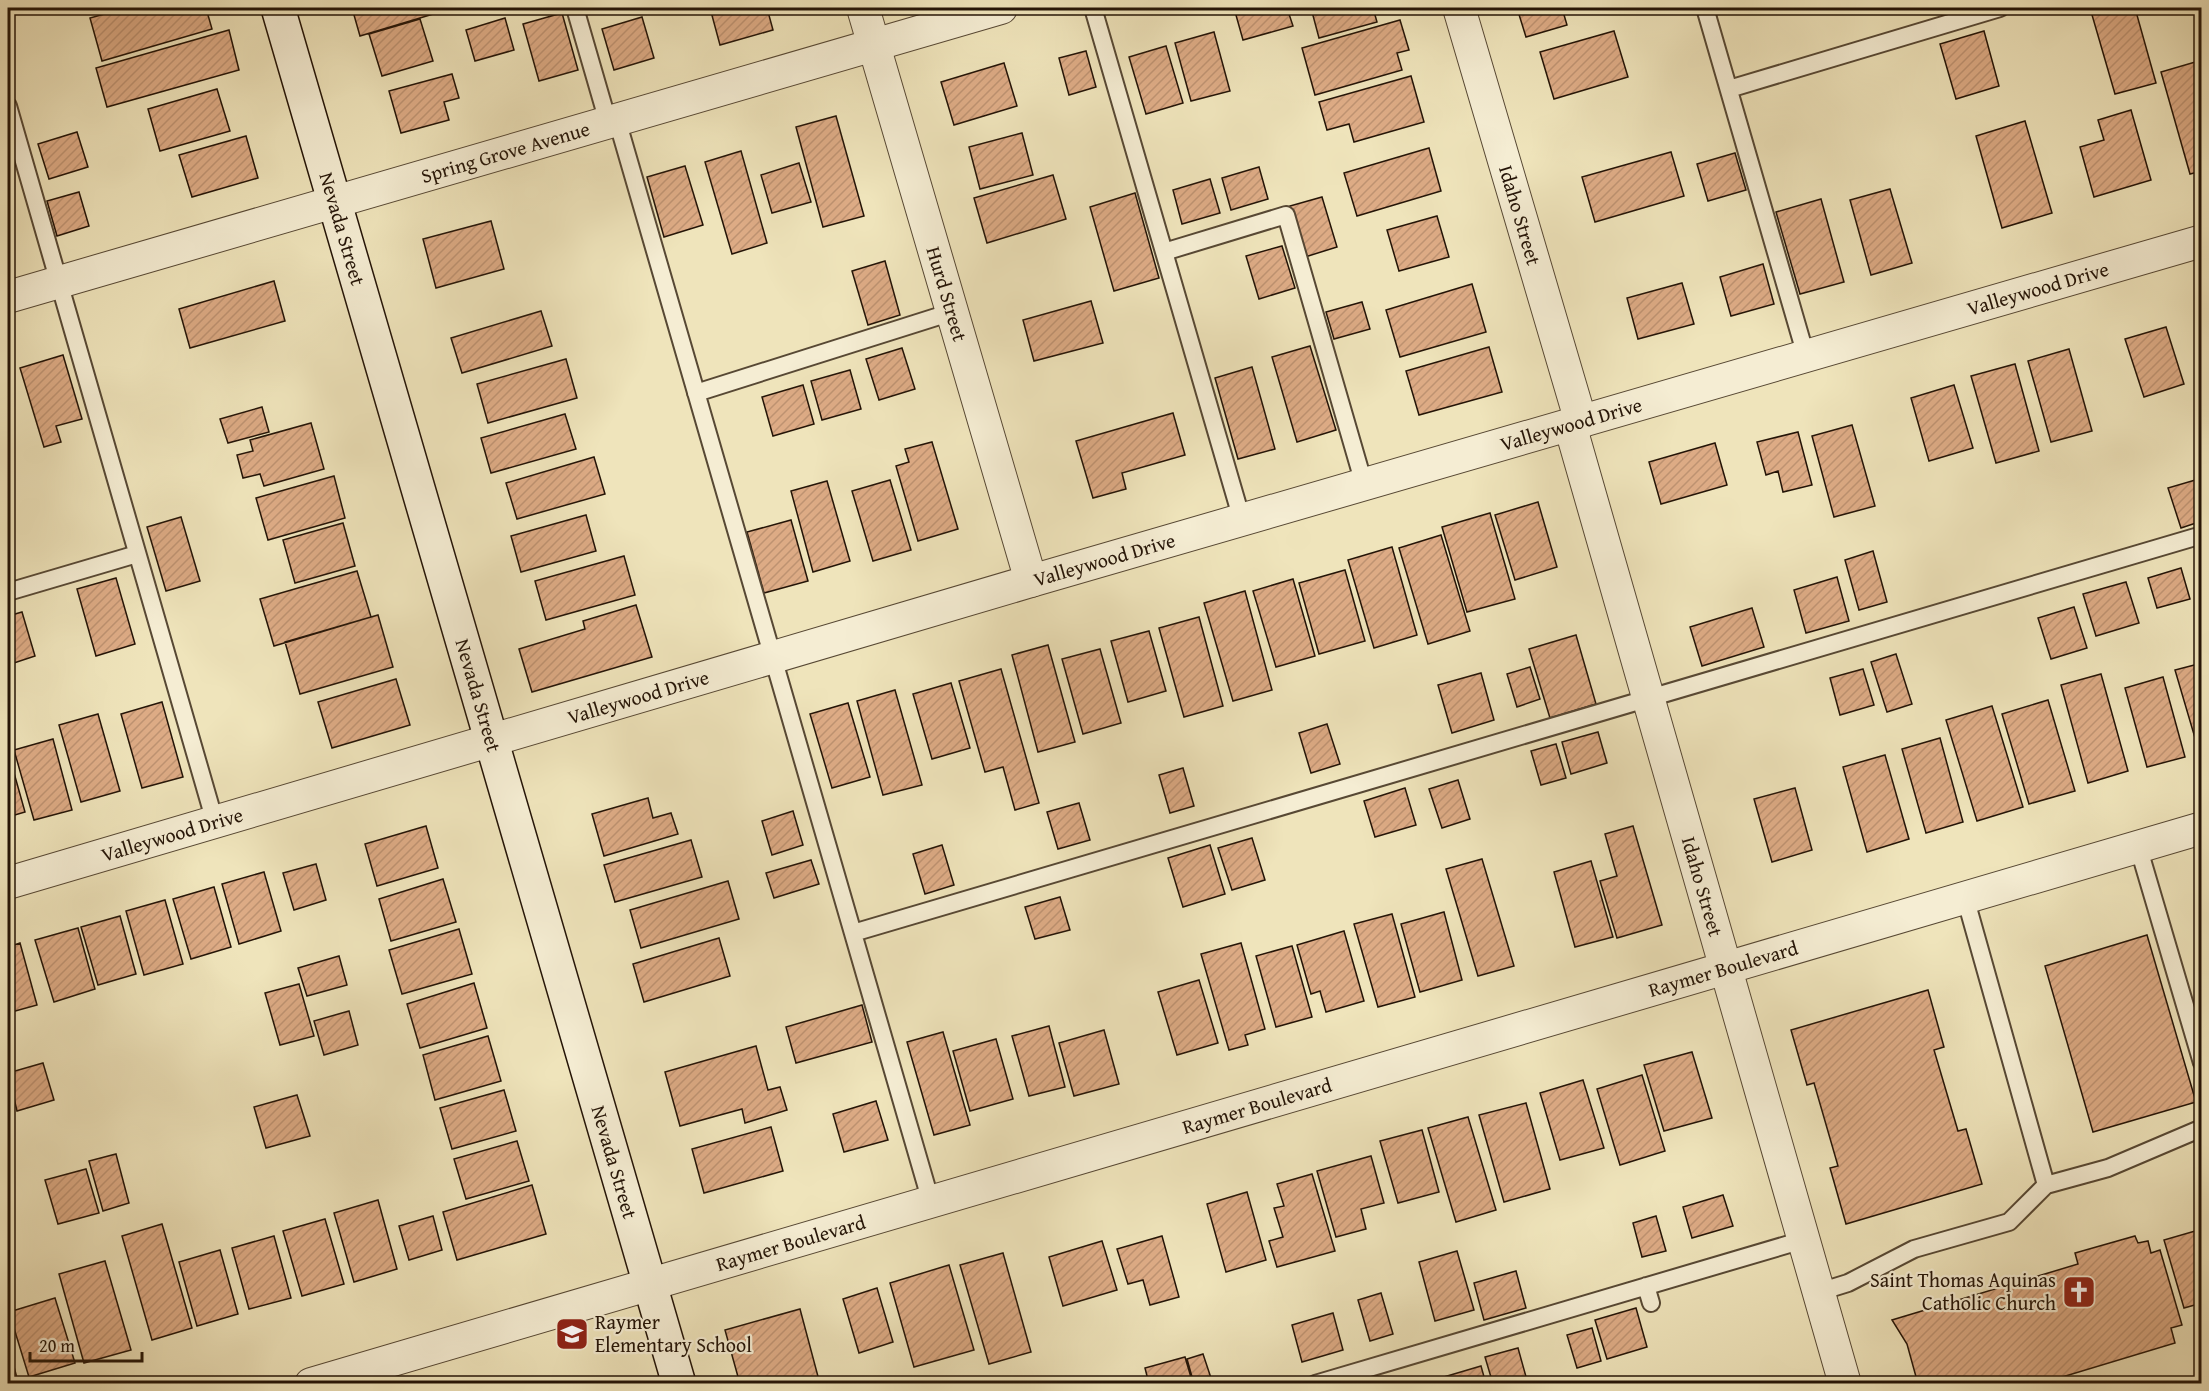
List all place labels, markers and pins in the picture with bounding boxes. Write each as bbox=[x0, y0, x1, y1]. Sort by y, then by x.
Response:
place label: Saint Thomas Aquinas Catholic Church bbox=[1870, 1265, 2056, 1317]
church icon: Saint Thomas Aquinas Catholic Church bbox=[2061, 1274, 2097, 1310]
place label: Raymer Elementary School bbox=[595, 1307, 752, 1359]
school or university icon: Raymer Elementary School bbox=[554, 1316, 590, 1352]

